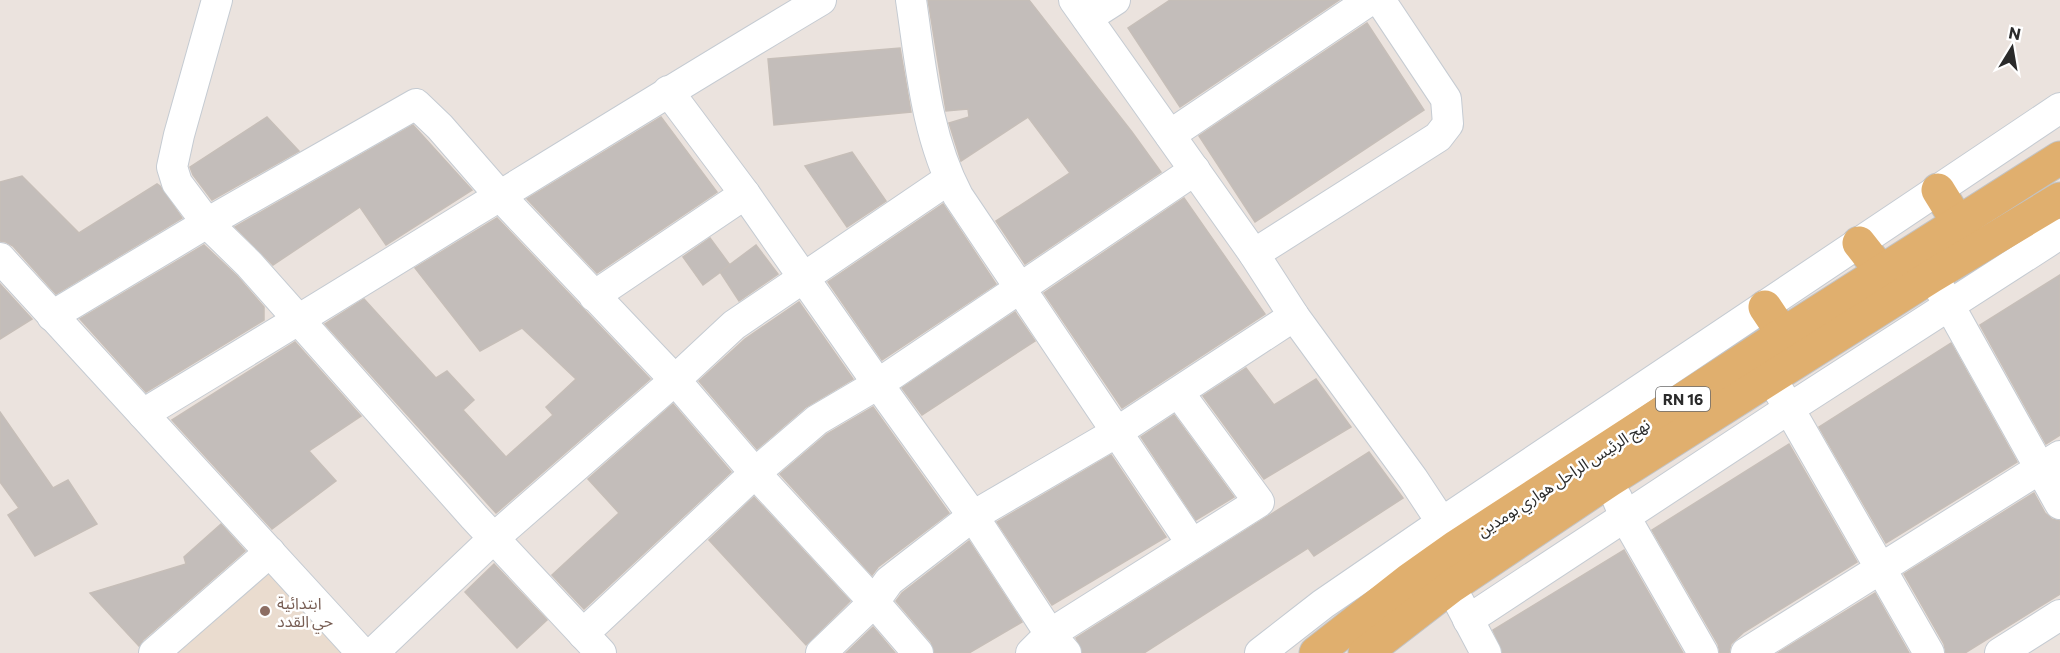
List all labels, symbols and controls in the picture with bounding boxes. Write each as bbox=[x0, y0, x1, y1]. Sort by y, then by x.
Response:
north arrow bbox=[1982, 18, 2042, 78]
text: N bbox=[2007, 22, 2023, 43]
road number: RN 16 bbox=[1656, 387, 1710, 411]
street label: نهج الرئيس الراحل هواري بومدين bbox=[1473, 414, 1655, 543]
place label: ابتدائية حي القدد bbox=[277, 593, 333, 633]
marker: ابتدائية حي القدد bbox=[258, 604, 272, 618]

